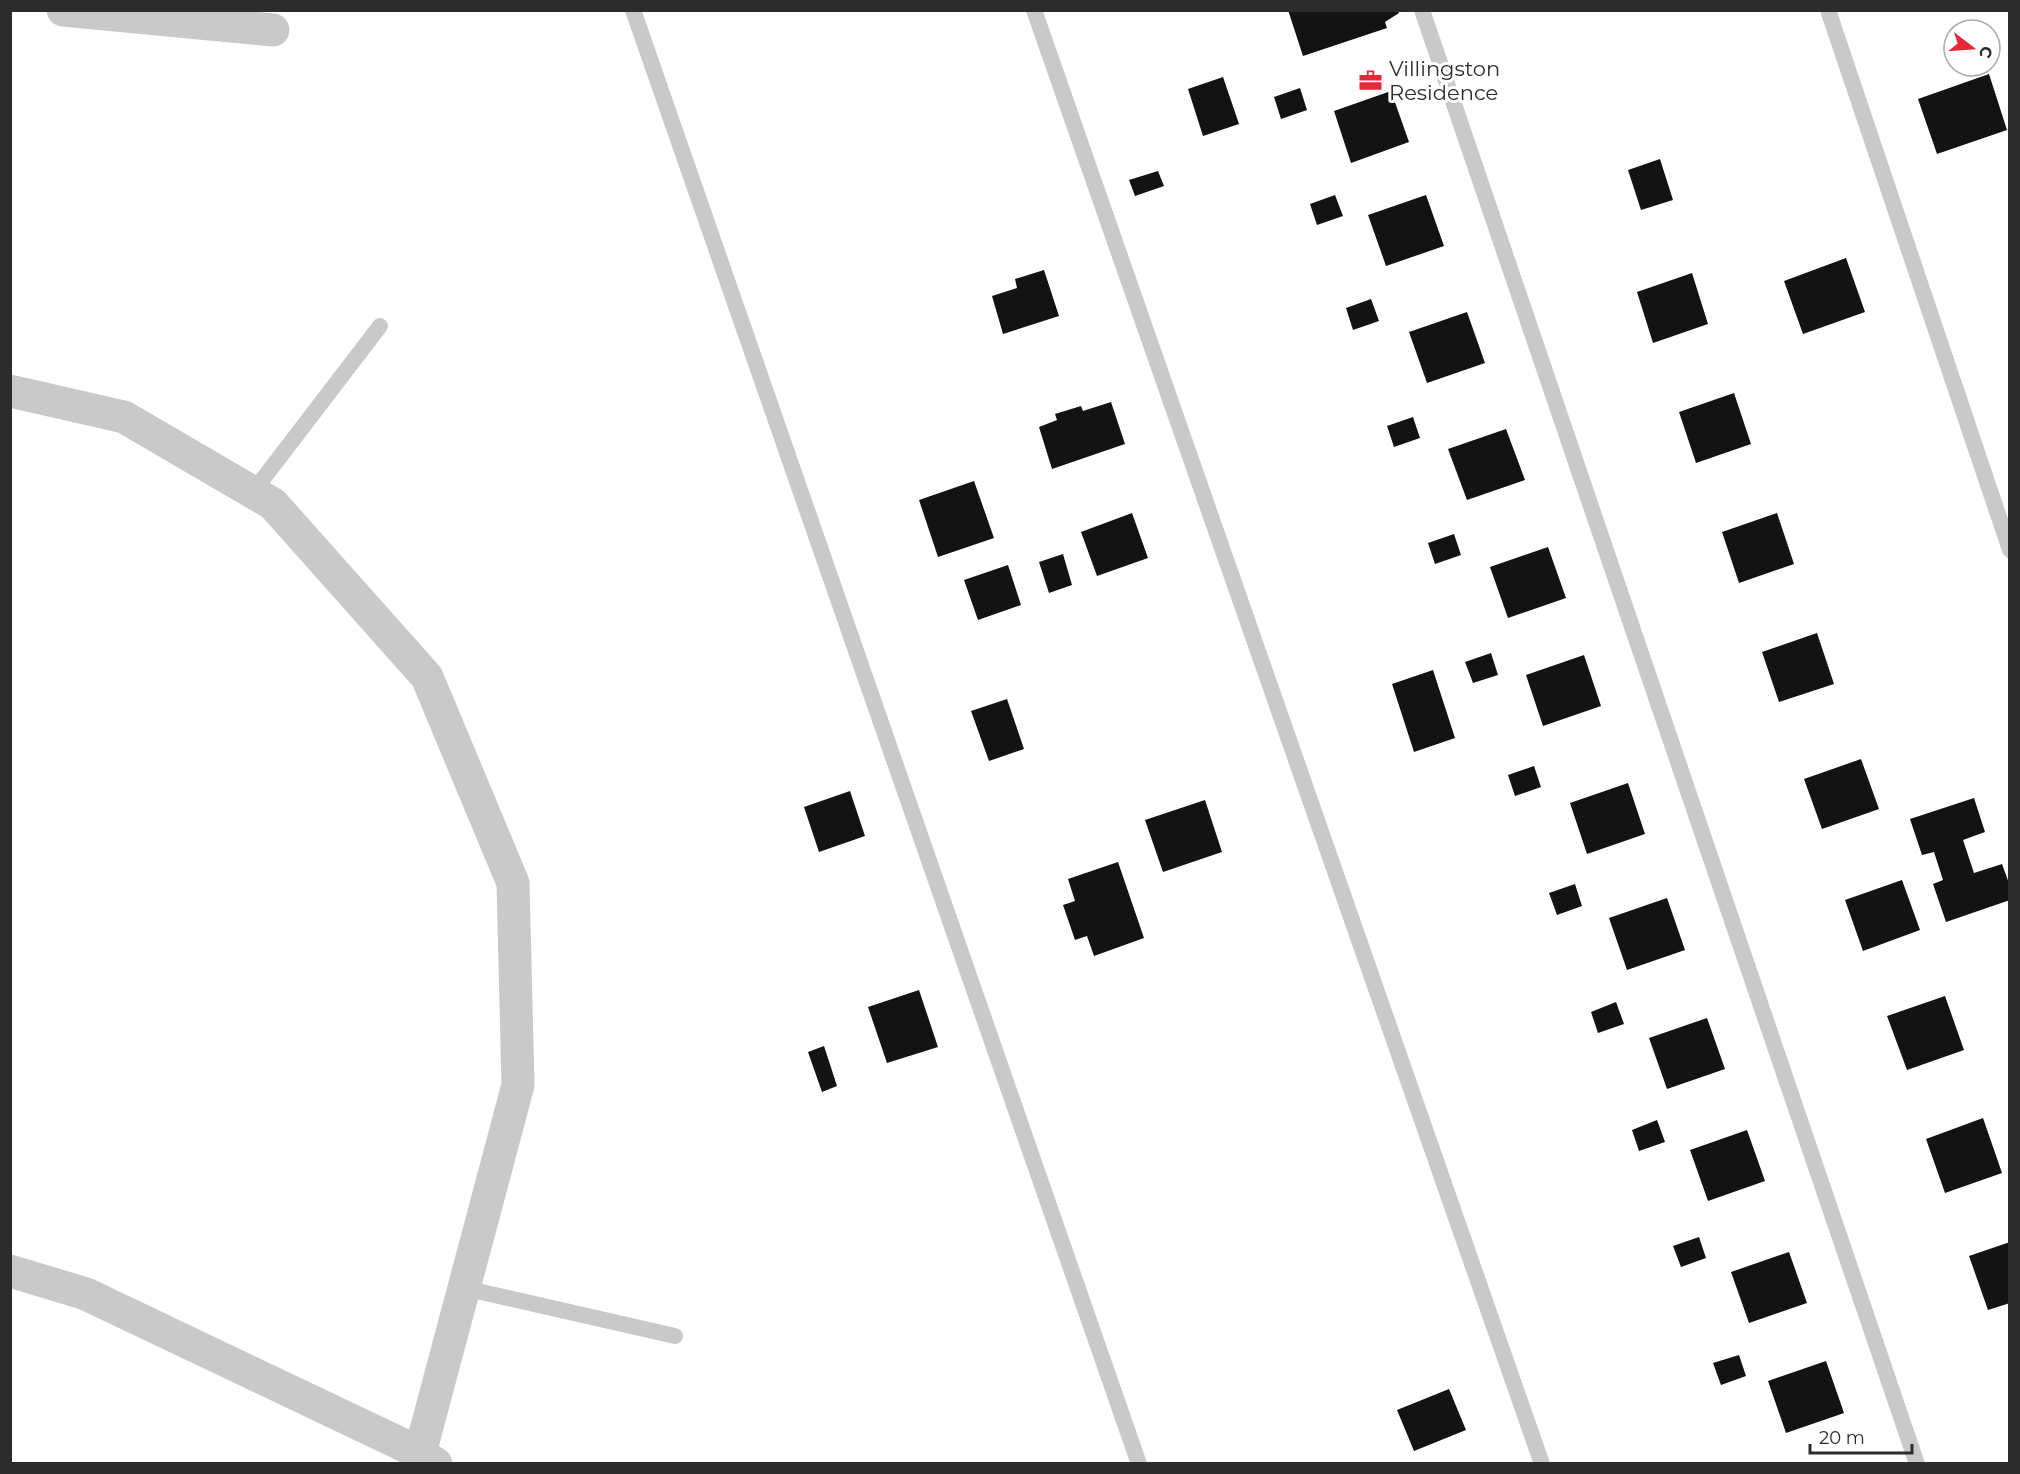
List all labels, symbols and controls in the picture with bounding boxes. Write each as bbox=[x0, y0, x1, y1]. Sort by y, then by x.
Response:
north arrow bbox=[1942, 18, 2002, 78]
text: С bbox=[1975, 44, 1997, 61]
place label: Villingston Residence bbox=[1389, 56, 1500, 105]
office icon: Villingston Residence bbox=[1358, 68, 1384, 94]
scale bar bbox=[1810, 1417, 1912, 1455]
text: 20 m bbox=[1819, 1427, 1865, 1449]

